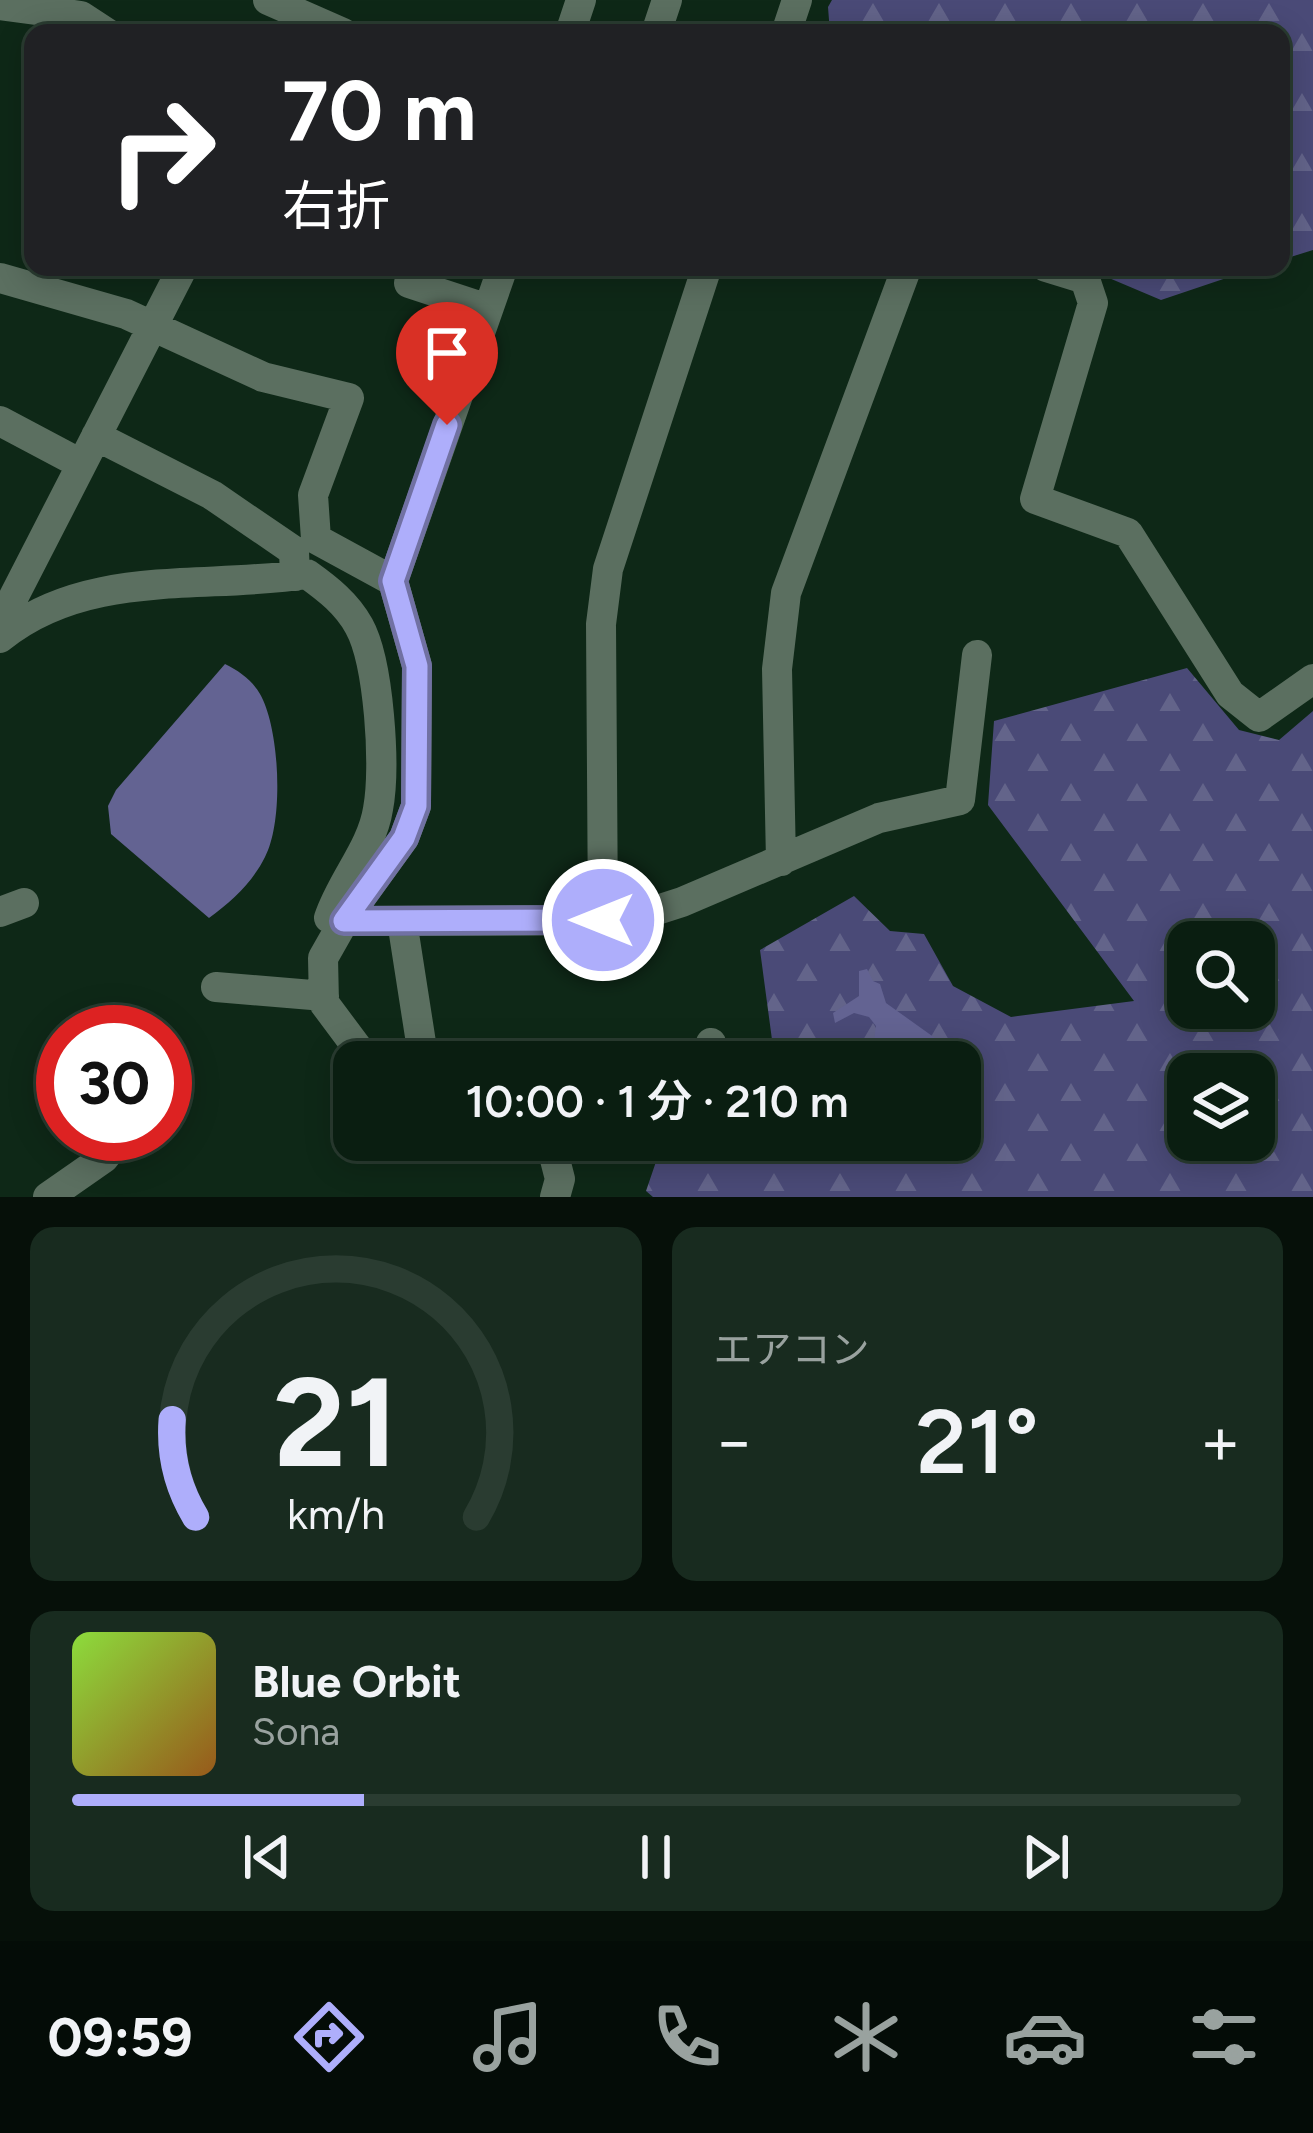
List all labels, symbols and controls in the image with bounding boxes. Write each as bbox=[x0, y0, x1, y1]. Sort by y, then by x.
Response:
text: 70 m bbox=[282, 60, 476, 161]
icon: right bbox=[84, 72, 240, 228]
text: 右折 bbox=[282, 174, 390, 239]
pin bbox=[396, 302, 498, 425]
icon: arrive bbox=[414, 320, 480, 386]
position arrow bbox=[540, 857, 666, 983]
map controls bbox=[1167, 921, 1275, 1161]
button: search bbox=[1167, 921, 1275, 1029]
speed limit sign: 30 bbox=[36, 1005, 192, 1161]
button: layers bbox=[1167, 1053, 1275, 1161]
text: 10:00 · 1 分 · 210 m bbox=[465, 1074, 849, 1128]
text: エアコン bbox=[714, 1326, 870, 1373]
text: 21 bbox=[273, 1347, 398, 1497]
text: 21° bbox=[916, 1387, 1039, 1496]
text: − bbox=[714, 1401, 755, 1481]
text: + bbox=[1200, 1401, 1241, 1481]
text: km/h bbox=[287, 1488, 385, 1540]
text: Blue Orbit bbox=[252, 1654, 461, 1708]
text: Sona bbox=[252, 1708, 340, 1755]
icon: previous bbox=[234, 1824, 300, 1890]
icon: pause bbox=[623, 1824, 689, 1890]
icon: next bbox=[1013, 1824, 1079, 1890]
icon: directions bbox=[287, 1995, 371, 2079]
icon: music bbox=[466, 1995, 550, 2079]
icon: phone bbox=[645, 1995, 729, 2079]
icon: climate bbox=[824, 1995, 908, 2079]
icon: car bbox=[1003, 1995, 1087, 2079]
icon: filters bbox=[1182, 1995, 1266, 2079]
text: 09:59 bbox=[47, 2005, 193, 2070]

